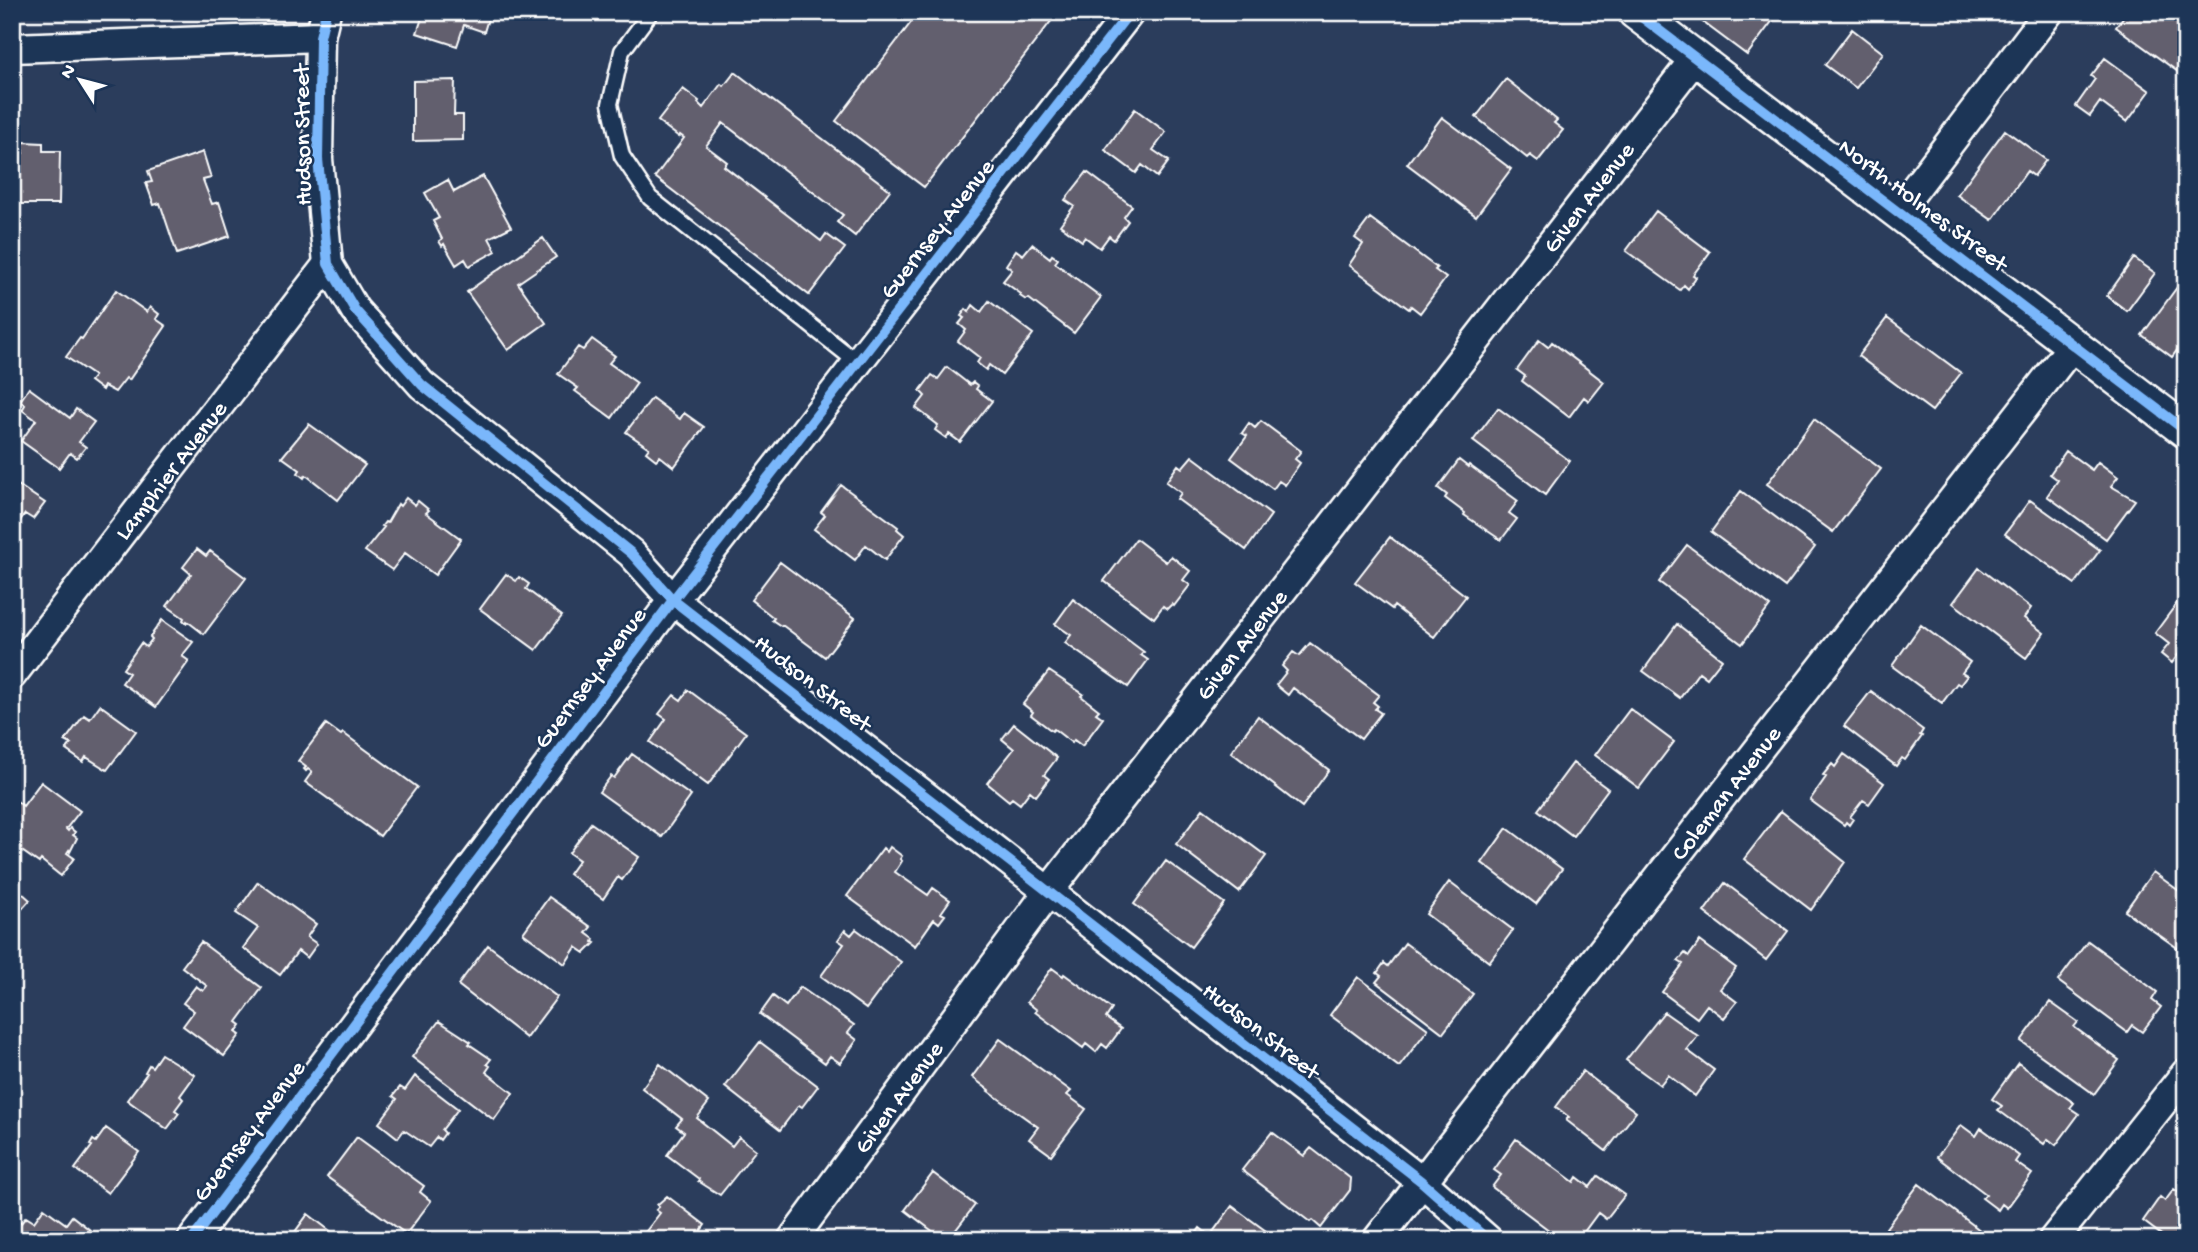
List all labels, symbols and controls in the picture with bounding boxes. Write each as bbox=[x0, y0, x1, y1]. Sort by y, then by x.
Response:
north arrow bbox=[46, 46, 116, 116]
text: N bbox=[56, 60, 82, 84]
street label: Hudson Street bbox=[289, 62, 320, 206]
street label: North Holmes Street bbox=[1832, 134, 2014, 281]
street label: Given Avenue bbox=[1538, 137, 1643, 260]
street label: Guernsey Avenue bbox=[875, 154, 1003, 306]
street label: Lamphier Avenue bbox=[110, 396, 236, 547]
street label: Given Avenue bbox=[1191, 584, 1296, 707]
street label: Guernsey Avenue bbox=[529, 602, 655, 756]
street label: Hudson Street bbox=[747, 630, 878, 741]
street label: Coleman Avenue bbox=[1666, 721, 1790, 868]
street label: Hudson Street bbox=[1195, 978, 1326, 1089]
street label: Given Avenue bbox=[849, 1036, 952, 1161]
street label: Guernsey Avenue bbox=[188, 1055, 314, 1209]

